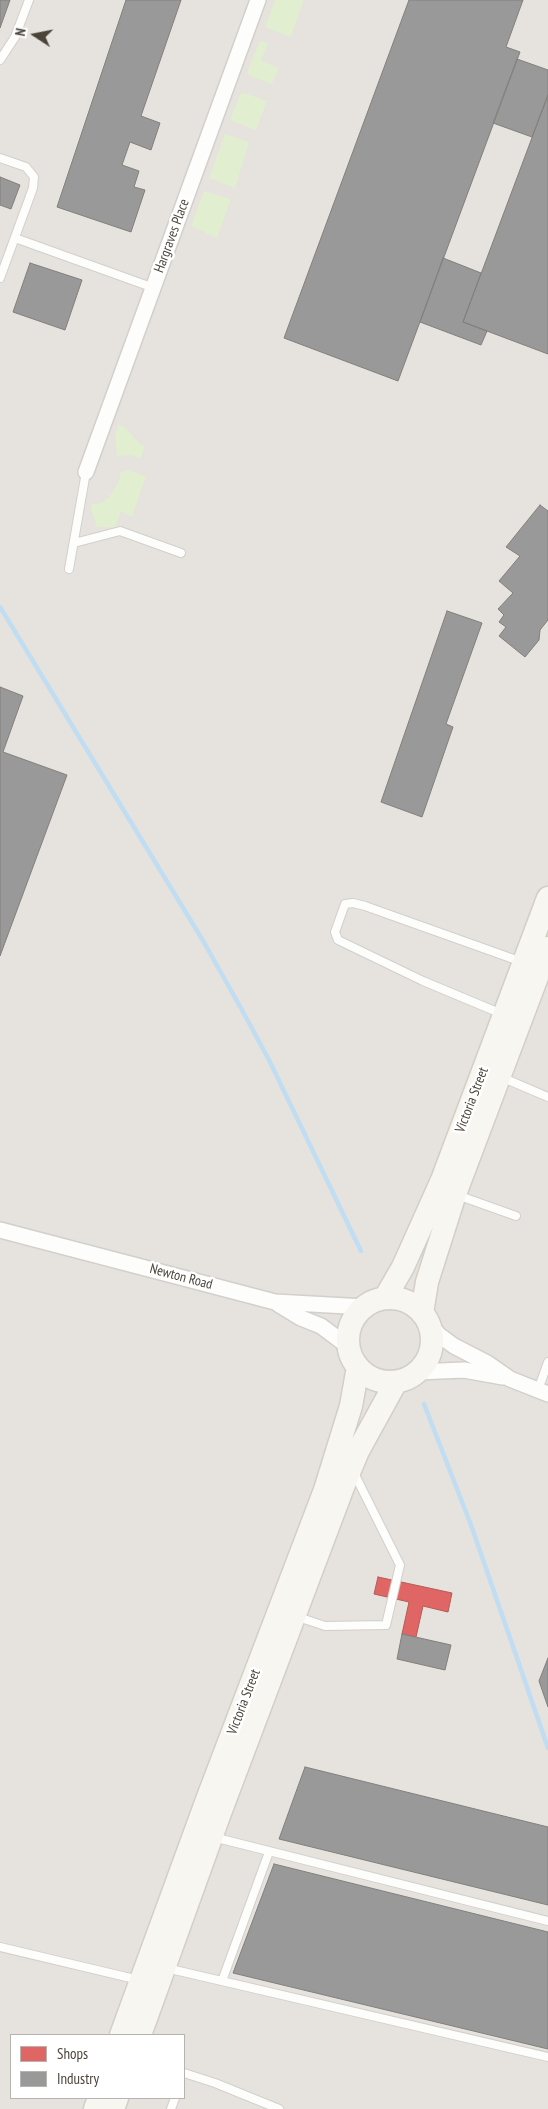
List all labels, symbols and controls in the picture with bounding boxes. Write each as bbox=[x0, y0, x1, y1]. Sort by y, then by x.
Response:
north arrow bbox=[10, 10, 60, 60]
text: N bbox=[11, 27, 30, 38]
street label: Hargraves Place bbox=[151, 197, 193, 275]
street label: Victoria Street bbox=[452, 1065, 492, 1135]
street label: Newton Road bbox=[148, 1261, 214, 1293]
street label: Victoria Street bbox=[224, 1667, 264, 1737]
legend bbox=[10, 2034, 185, 2099]
text: Shops bbox=[57, 2044, 88, 2063]
text: Industry bbox=[57, 2069, 99, 2088]

